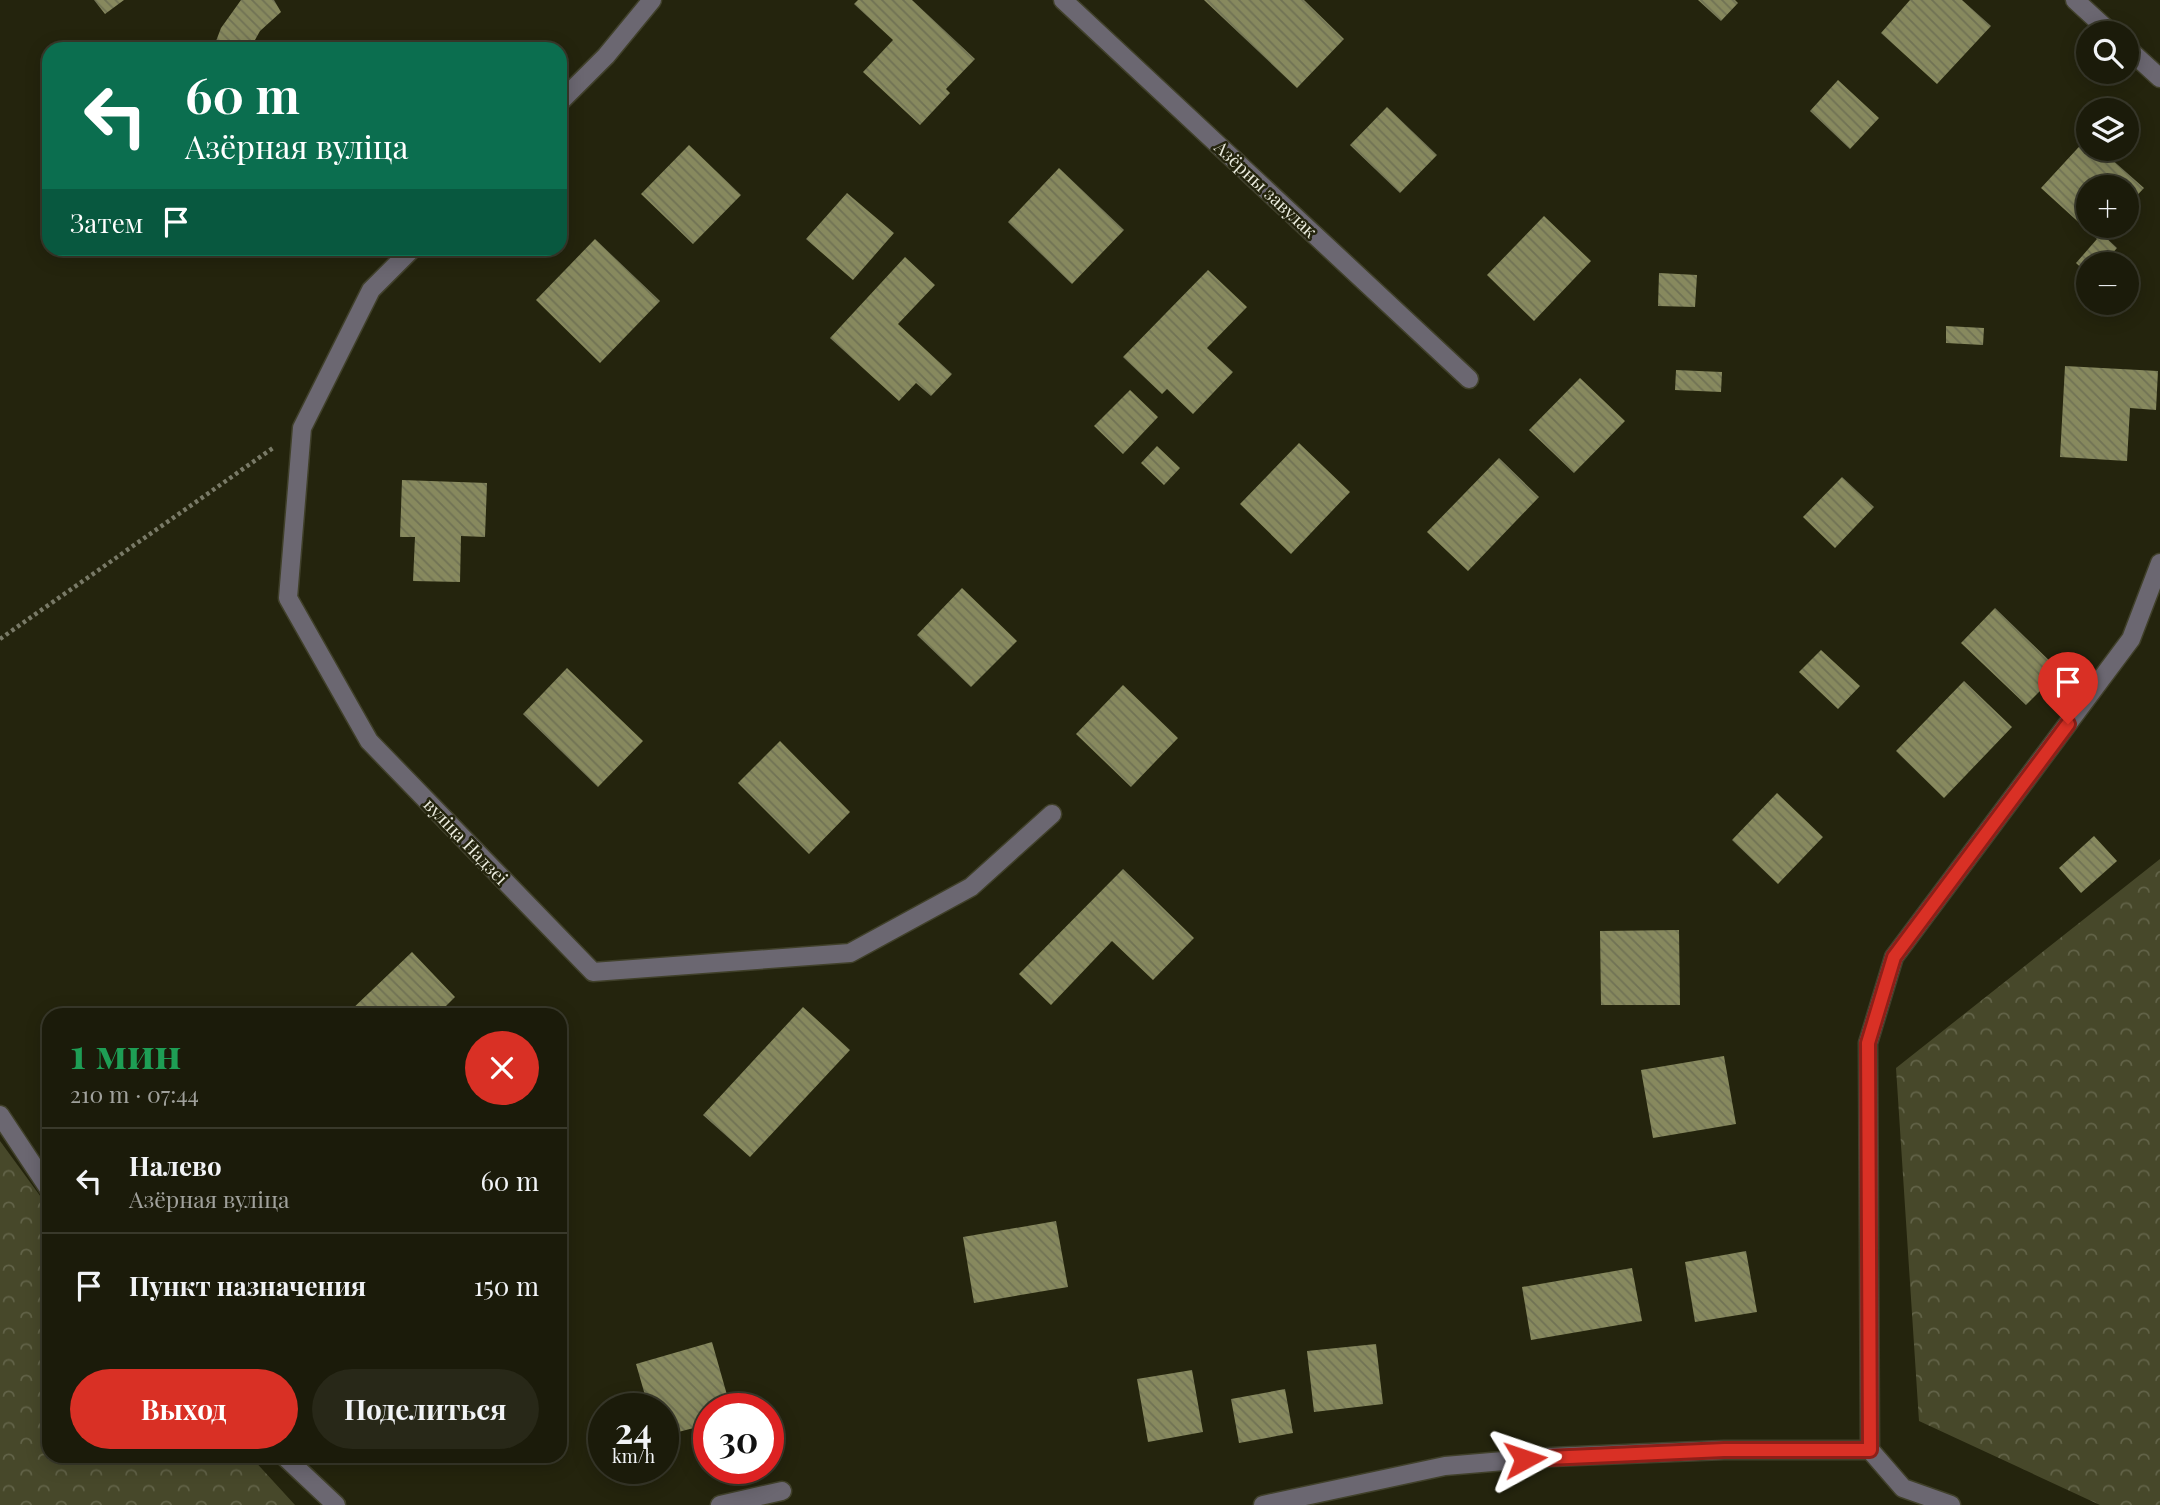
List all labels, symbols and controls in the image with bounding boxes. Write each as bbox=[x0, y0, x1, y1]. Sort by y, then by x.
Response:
map controls bbox=[2076, 21, 2139, 315]
button: search bbox=[2076, 21, 2139, 84]
text: 60 m bbox=[185, 61, 300, 126]
icon: left bbox=[70, 70, 161, 161]
button: layers bbox=[2076, 98, 2139, 161]
text: Азёрная вуліца bbox=[185, 124, 408, 167]
street label: Азёрны завулак bbox=[1209, 135, 1322, 243]
button: + bbox=[2076, 175, 2139, 238]
icon: arrive bbox=[157, 203, 195, 241]
text: Затем bbox=[70, 205, 143, 240]
button: − bbox=[2076, 252, 2139, 315]
pin bbox=[2038, 652, 2098, 724]
icon: arrive bbox=[2049, 663, 2087, 701]
street label: вуліца Надзеі bbox=[419, 793, 513, 889]
text: 1 мин bbox=[70, 1024, 181, 1080]
button: close bbox=[465, 1031, 539, 1105]
text: 210 m · 07:44 bbox=[70, 1078, 199, 1109]
text: Налево bbox=[129, 1148, 222, 1183]
icon: left bbox=[70, 1162, 108, 1200]
text: 60 m bbox=[480, 1163, 539, 1198]
text: Азёрная вуліца bbox=[129, 1183, 290, 1214]
icon: arrive bbox=[70, 1267, 108, 1305]
text: Пункт назначения bbox=[129, 1268, 366, 1303]
text: 150 m bbox=[474, 1268, 539, 1303]
button: Выход bbox=[70, 1369, 298, 1449]
button: Поделиться bbox=[312, 1369, 539, 1449]
speed limit sign: 30 bbox=[693, 1393, 784, 1484]
text: 24 bbox=[615, 1406, 652, 1453]
position arrow bbox=[1488, 1422, 1562, 1496]
text: km/h bbox=[612, 1444, 655, 1468]

